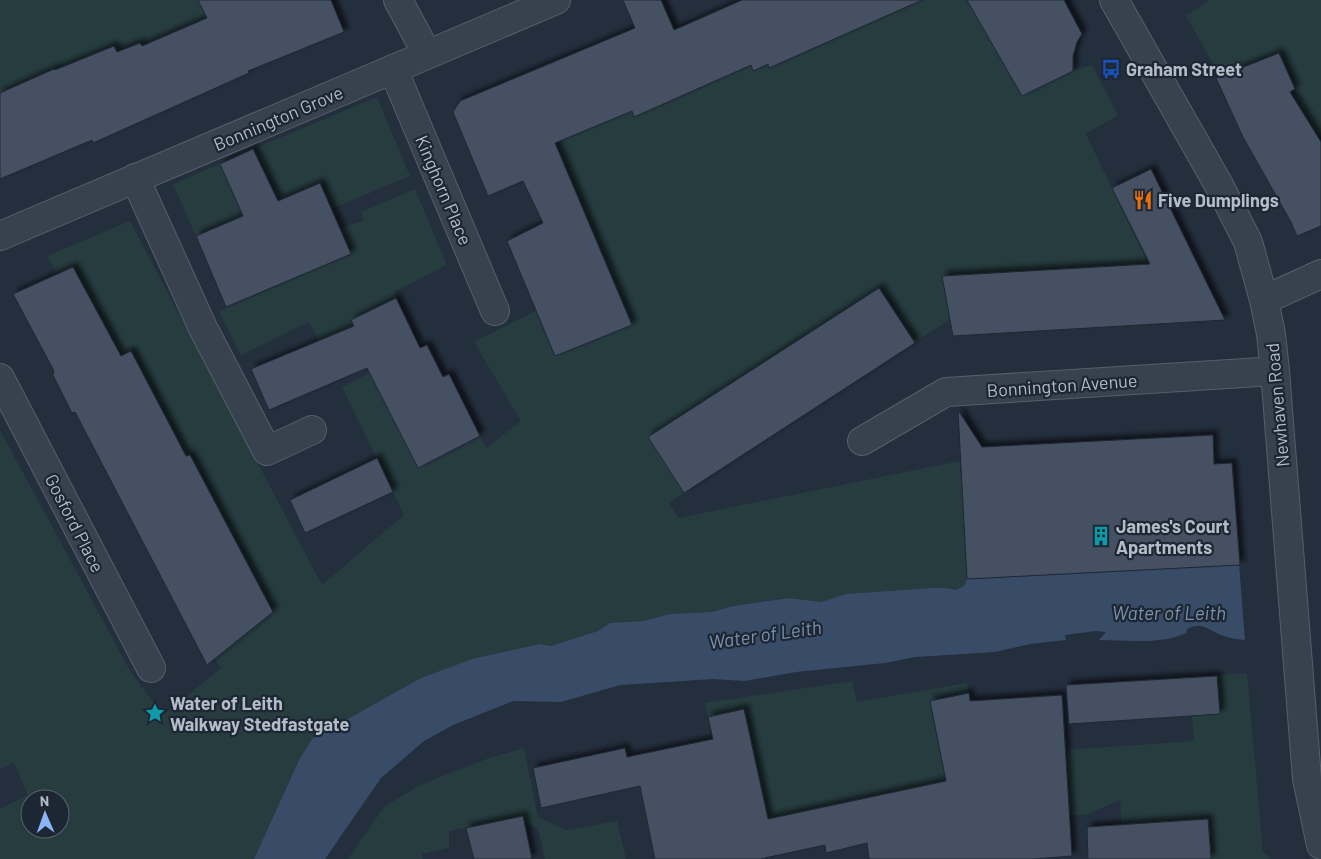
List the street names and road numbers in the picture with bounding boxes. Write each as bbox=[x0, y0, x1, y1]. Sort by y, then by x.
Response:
street label: Bonnington Grove bbox=[210, 81, 346, 155]
street label: Kinghorn Place bbox=[411, 132, 477, 248]
street label: Newhaven Road bbox=[1261, 342, 1293, 468]
street label: Bonnington Avenue bbox=[986, 369, 1138, 401]
street label: Gosford Place bbox=[41, 470, 109, 576]

